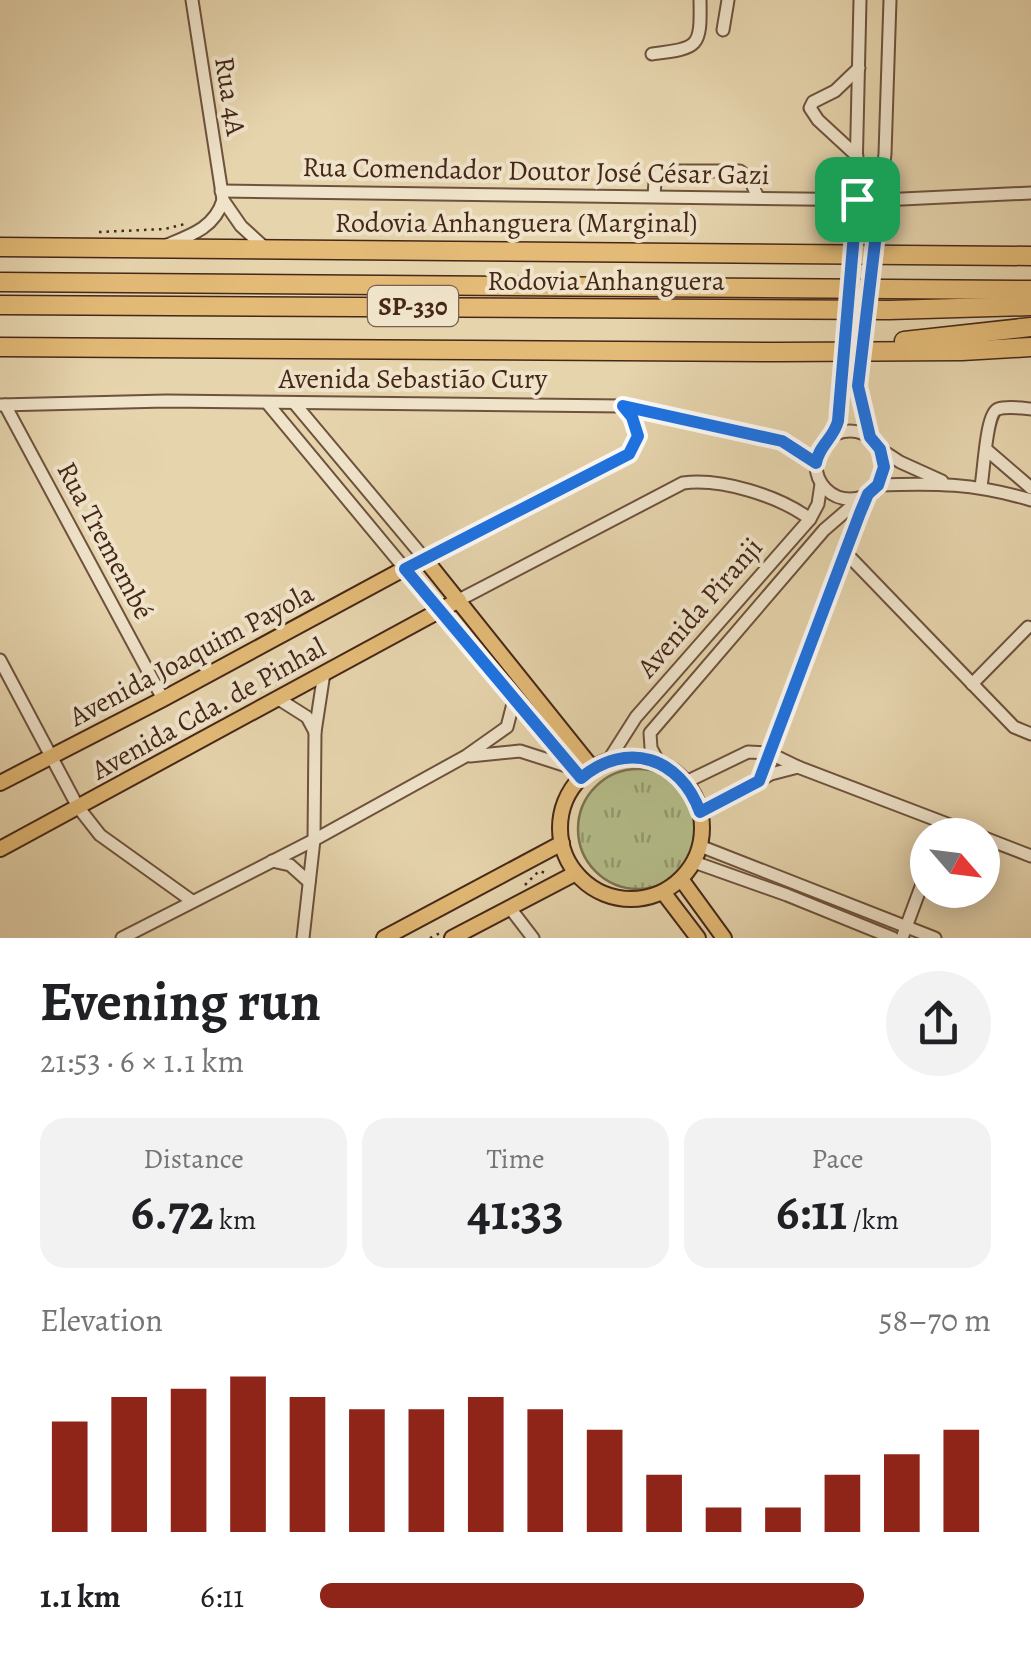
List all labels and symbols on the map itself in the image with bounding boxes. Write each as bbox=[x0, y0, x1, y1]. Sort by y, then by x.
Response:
street label: Rua 4A bbox=[205, 54, 255, 139]
street label: Rua Comendador Doutor José César Gazi bbox=[302, 148, 770, 194]
pin bbox=[815, 157, 900, 242]
street label: Rodovia Anhanguera (Marginal) bbox=[335, 204, 697, 242]
street label: Rodovia Anhanguera bbox=[487, 262, 725, 300]
road number: SP-330 bbox=[368, 286, 458, 326]
street label: Avenida Sebastião Cury bbox=[278, 360, 548, 398]
street label: Rua Tremembé bbox=[48, 455, 163, 626]
street label: Avenida Piranji bbox=[628, 530, 771, 687]
street label: Avenida Joaquim Payola bbox=[62, 574, 320, 736]
street label: Avenida Cda. de Pinhal bbox=[84, 629, 332, 790]
north arrow bbox=[910, 818, 1000, 908]

